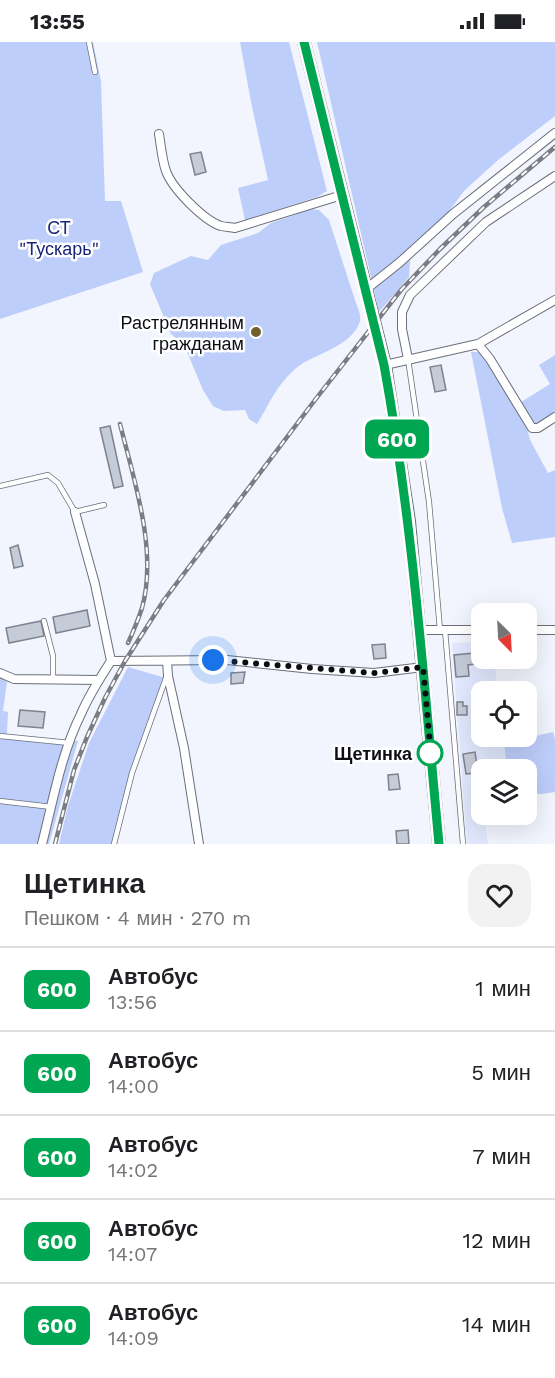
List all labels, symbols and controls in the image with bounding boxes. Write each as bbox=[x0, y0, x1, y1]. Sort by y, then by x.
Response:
text: 13:55 bbox=[30, 9, 85, 34]
park label: СТ "Тускарь" bbox=[19, 217, 99, 259]
place label: Растрелянным гражданам bbox=[120, 312, 244, 354]
marker: Растрелянным гражданам bbox=[249, 325, 263, 339]
line badge: 600 bbox=[362, 420, 432, 458]
text: 600 bbox=[377, 427, 417, 452]
north arrow bbox=[471, 603, 537, 669]
map controls bbox=[471, 603, 537, 825]
your location bbox=[198, 645, 228, 675]
button: locate bbox=[471, 681, 537, 747]
marker: Щетинка bbox=[417, 740, 443, 766]
place label: Щетинка bbox=[334, 743, 413, 764]
button: layers bbox=[471, 759, 537, 825]
button: heart bbox=[468, 864, 531, 927]
text: Щетинка bbox=[24, 867, 145, 900]
text: Пешком · 4 мин · 270 m bbox=[24, 906, 251, 930]
text: Автобус bbox=[108, 964, 198, 989]
text: 1 мин bbox=[475, 976, 531, 1001]
text: 600 bbox=[37, 977, 77, 1002]
text: 13:56 bbox=[108, 990, 157, 1014]
text: Автобус bbox=[108, 1048, 198, 1073]
text: 5 мин bbox=[471, 1060, 531, 1085]
text: 600 bbox=[37, 1061, 77, 1086]
text: 14:00 bbox=[108, 1074, 159, 1098]
text: Автобус bbox=[108, 1132, 198, 1157]
text: 7 мин bbox=[472, 1144, 531, 1169]
text: 600 bbox=[37, 1145, 77, 1170]
text: 14:02 bbox=[108, 1158, 158, 1182]
text: Автобус bbox=[108, 1216, 198, 1241]
text: 12 мин bbox=[463, 1228, 531, 1253]
text: 600 bbox=[37, 1229, 77, 1254]
text: 14:07 bbox=[108, 1242, 157, 1266]
text: Автобус bbox=[108, 1300, 198, 1325]
text: 14 мин bbox=[462, 1312, 531, 1337]
text: 600 bbox=[37, 1313, 77, 1338]
text: 14:09 bbox=[108, 1326, 159, 1350]

